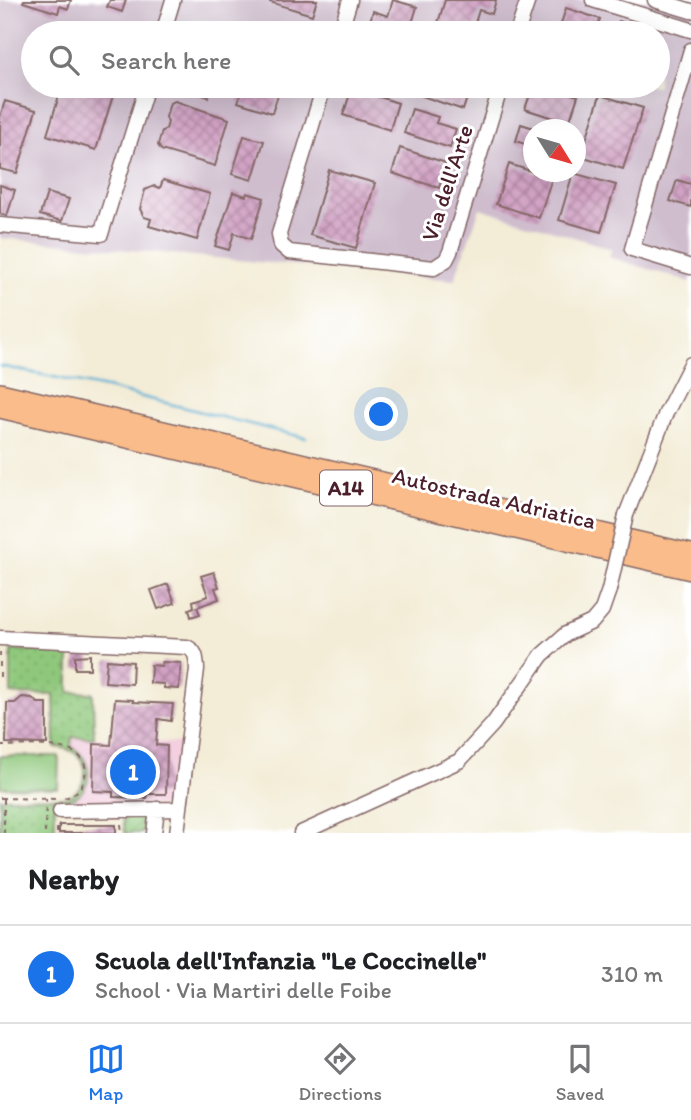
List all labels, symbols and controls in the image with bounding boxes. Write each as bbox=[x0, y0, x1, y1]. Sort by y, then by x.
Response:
search box bbox=[21, 21, 670, 98]
icon: search bbox=[45, 41, 83, 79]
text: Search here bbox=[101, 44, 231, 76]
north arrow bbox=[523, 119, 586, 182]
street label: Via dell'Arte bbox=[415, 121, 479, 245]
your location bbox=[364, 397, 398, 431]
street label: Autostrada Adriatica bbox=[390, 461, 598, 535]
road number: A14 bbox=[320, 470, 372, 505]
pin: 1 bbox=[110, 746, 156, 798]
text: Nearby bbox=[28, 860, 119, 897]
text: Scuola dell'Infanzia "Le Coccinelle" bbox=[95, 944, 486, 976]
text: 1 bbox=[46, 960, 56, 988]
text: 310 m bbox=[601, 960, 663, 988]
text: School · Via Martiri delle Foibe bbox=[95, 976, 392, 1004]
tab: Map bbox=[87, 1040, 125, 1105]
tab: Directions bbox=[298, 1040, 382, 1105]
tab: Saved bbox=[556, 1040, 604, 1105]

